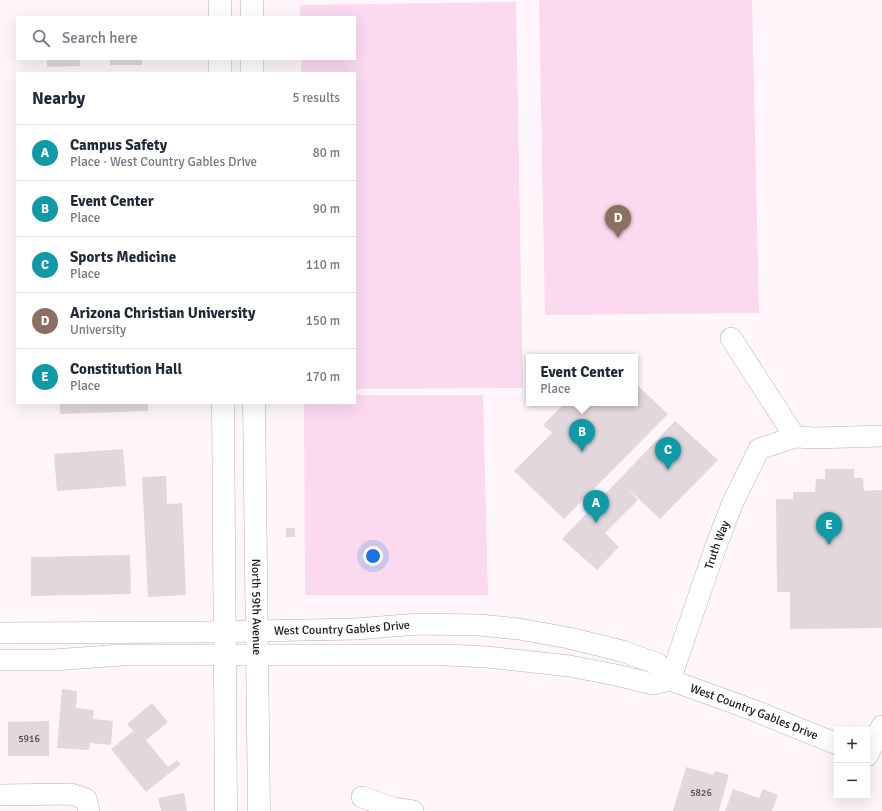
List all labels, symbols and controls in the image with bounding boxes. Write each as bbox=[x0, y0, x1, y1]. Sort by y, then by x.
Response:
search box bbox=[16, 16, 356, 60]
icon: search bbox=[30, 27, 52, 49]
text: Search here bbox=[62, 29, 138, 47]
text: Nearby bbox=[32, 88, 85, 109]
text: 5 results bbox=[292, 90, 340, 106]
text: Campus Safety bbox=[70, 136, 167, 154]
text: A bbox=[41, 145, 49, 161]
text: 80 m bbox=[313, 145, 340, 161]
text: Place · West Country Gables Drive bbox=[70, 154, 257, 170]
text: Event Center bbox=[70, 192, 154, 210]
text: B bbox=[41, 201, 49, 217]
text: 90 m bbox=[313, 201, 340, 217]
pin: D bbox=[605, 205, 631, 238]
text: Place bbox=[70, 210, 100, 226]
text: Sports Medicine bbox=[70, 248, 176, 266]
text: C bbox=[41, 257, 49, 273]
text: 110 m bbox=[306, 257, 340, 273]
text: Place bbox=[70, 266, 100, 282]
text: Arizona Christian University bbox=[70, 304, 255, 322]
text: D bbox=[41, 313, 49, 329]
text: 150 m bbox=[306, 313, 340, 329]
text: University bbox=[70, 322, 126, 338]
popup bbox=[526, 354, 638, 406]
text: Constitution Hall bbox=[70, 360, 182, 378]
text: Event Center bbox=[540, 363, 624, 381]
text: E bbox=[41, 369, 49, 385]
text: 170 m bbox=[306, 369, 340, 385]
text: Place bbox=[70, 378, 100, 394]
text: Place bbox=[540, 381, 571, 397]
pin: B bbox=[569, 419, 595, 452]
pin: C bbox=[655, 437, 681, 470]
pin: A bbox=[583, 490, 609, 523]
pin: E bbox=[816, 512, 842, 545]
street label: Truth Way bbox=[701, 518, 733, 571]
your location bbox=[363, 546, 383, 566]
street label: North 59th Avenue bbox=[248, 559, 265, 655]
street label: West Country Gables Drive bbox=[274, 617, 410, 638]
street label: West Country Gables Drive bbox=[688, 680, 820, 743]
map controls bbox=[834, 727, 870, 799]
button: + bbox=[834, 727, 870, 763]
house number: 5916 bbox=[18, 733, 40, 745]
button: − bbox=[834, 763, 870, 799]
house number: 5826 bbox=[690, 787, 712, 799]

